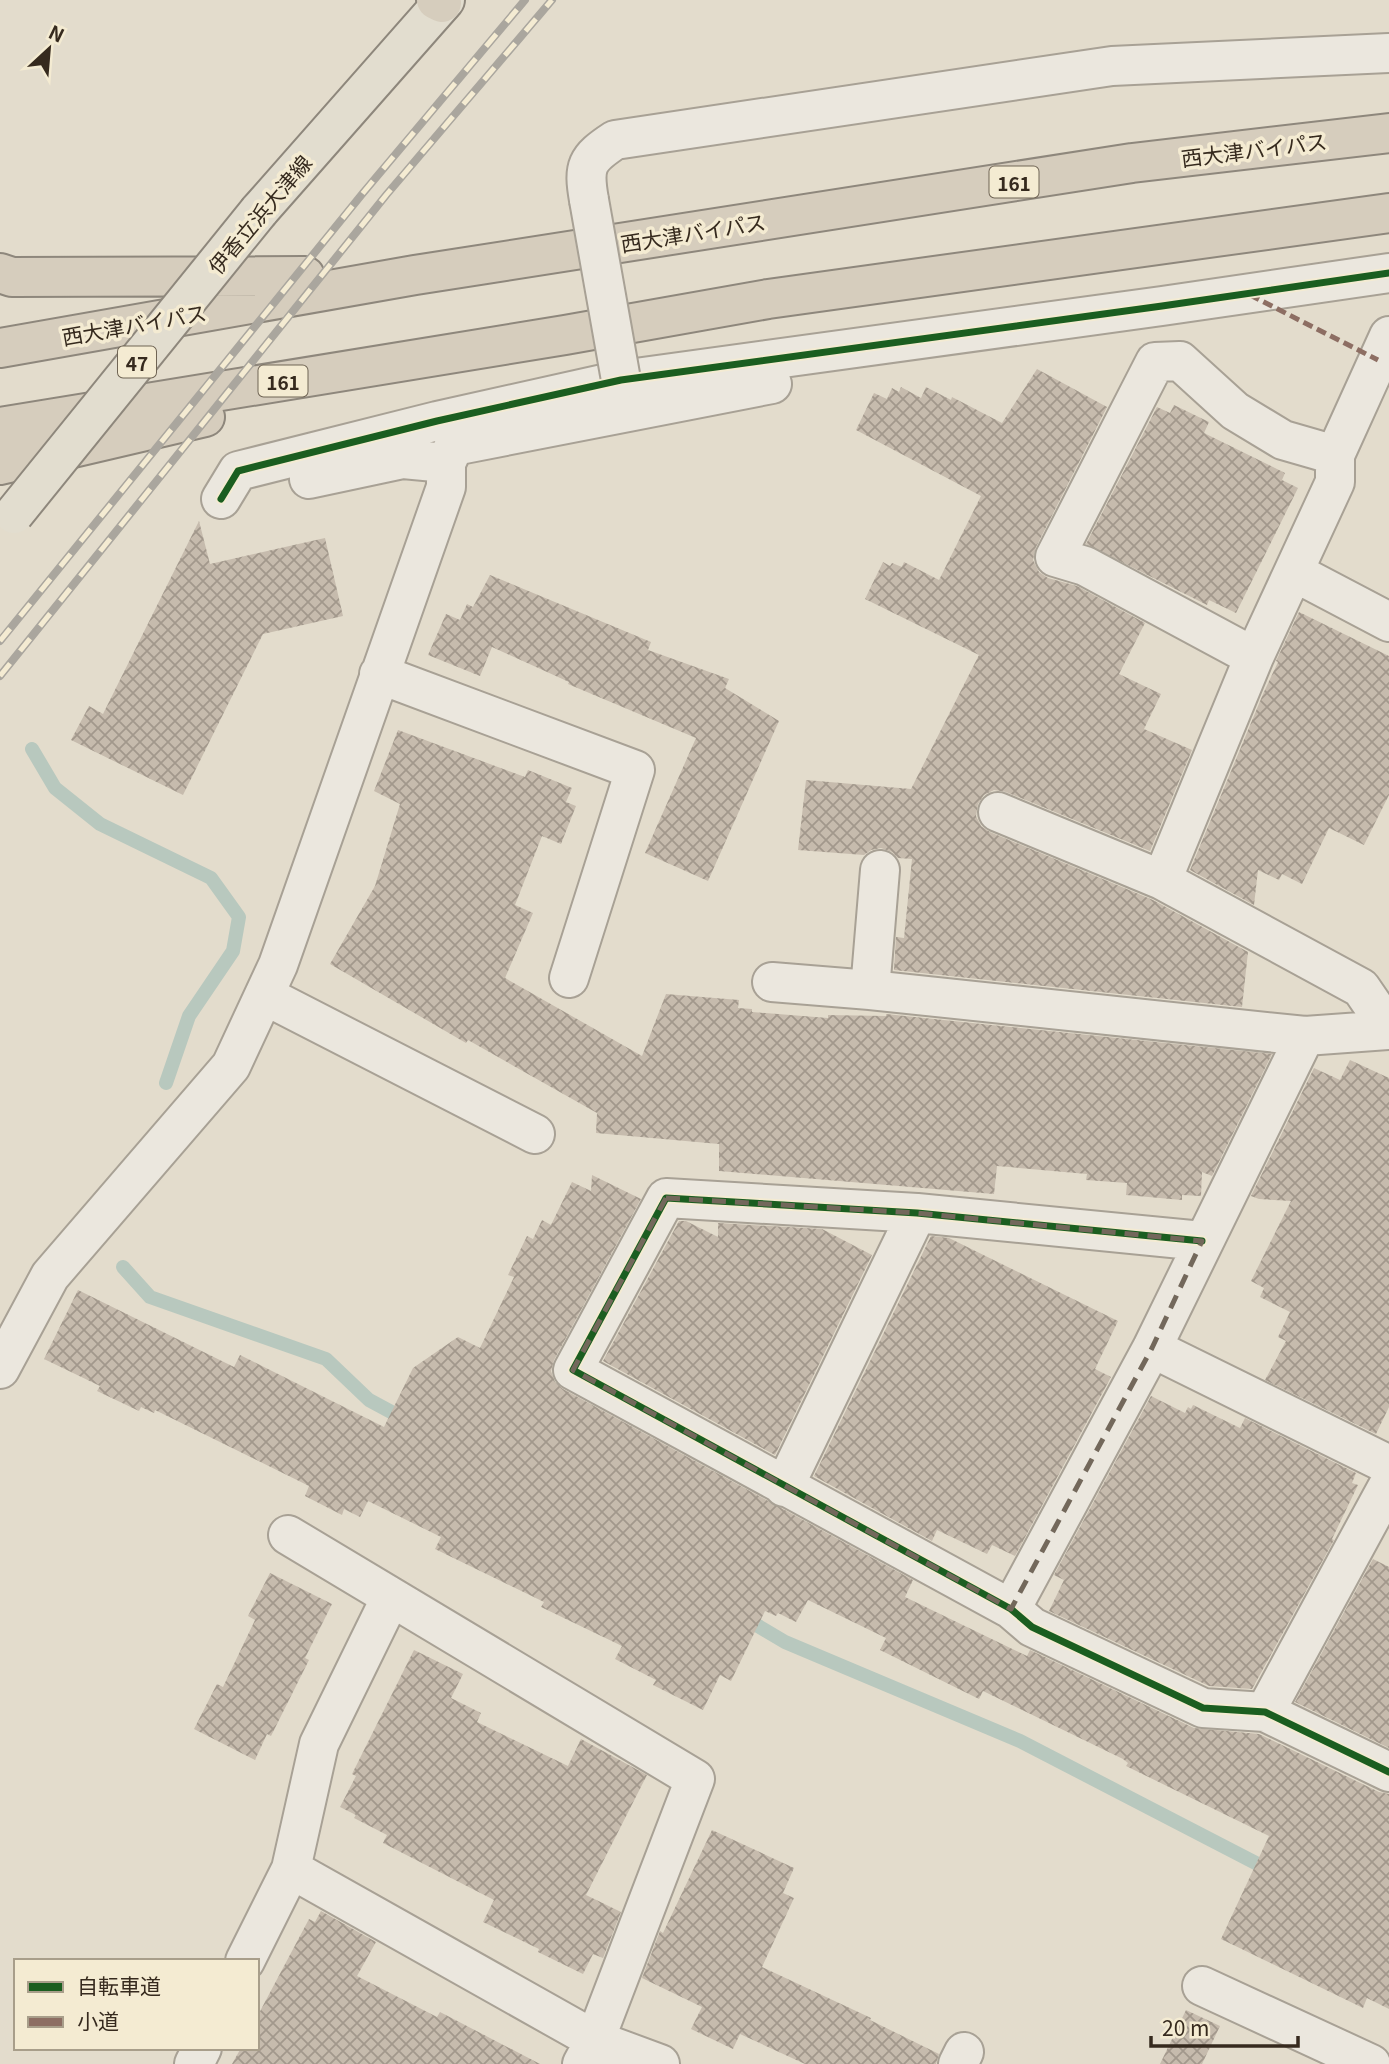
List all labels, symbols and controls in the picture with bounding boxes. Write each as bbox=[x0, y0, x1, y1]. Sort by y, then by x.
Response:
north arrow bbox=[14, 14, 84, 84]
text: N bbox=[45, 17, 69, 48]
street label: 西大津バイパス bbox=[1179, 125, 1329, 173]
street label: 伊香立浜大津線 bbox=[200, 148, 318, 280]
road number: 161 bbox=[990, 166, 1038, 198]
street label: 西大津バイパス bbox=[618, 206, 768, 258]
street label: 西大津バイパス bbox=[59, 297, 209, 351]
road number: 47 bbox=[118, 346, 156, 378]
road number: 161 bbox=[258, 366, 308, 396]
legend bbox=[14, 1959, 259, 2050]
text: 自転車道 bbox=[77, 1970, 161, 2000]
scale bar bbox=[1151, 2004, 1298, 2048]
text: 小道 bbox=[77, 2005, 119, 2035]
text: 20 m bbox=[1162, 2012, 1209, 2042]

